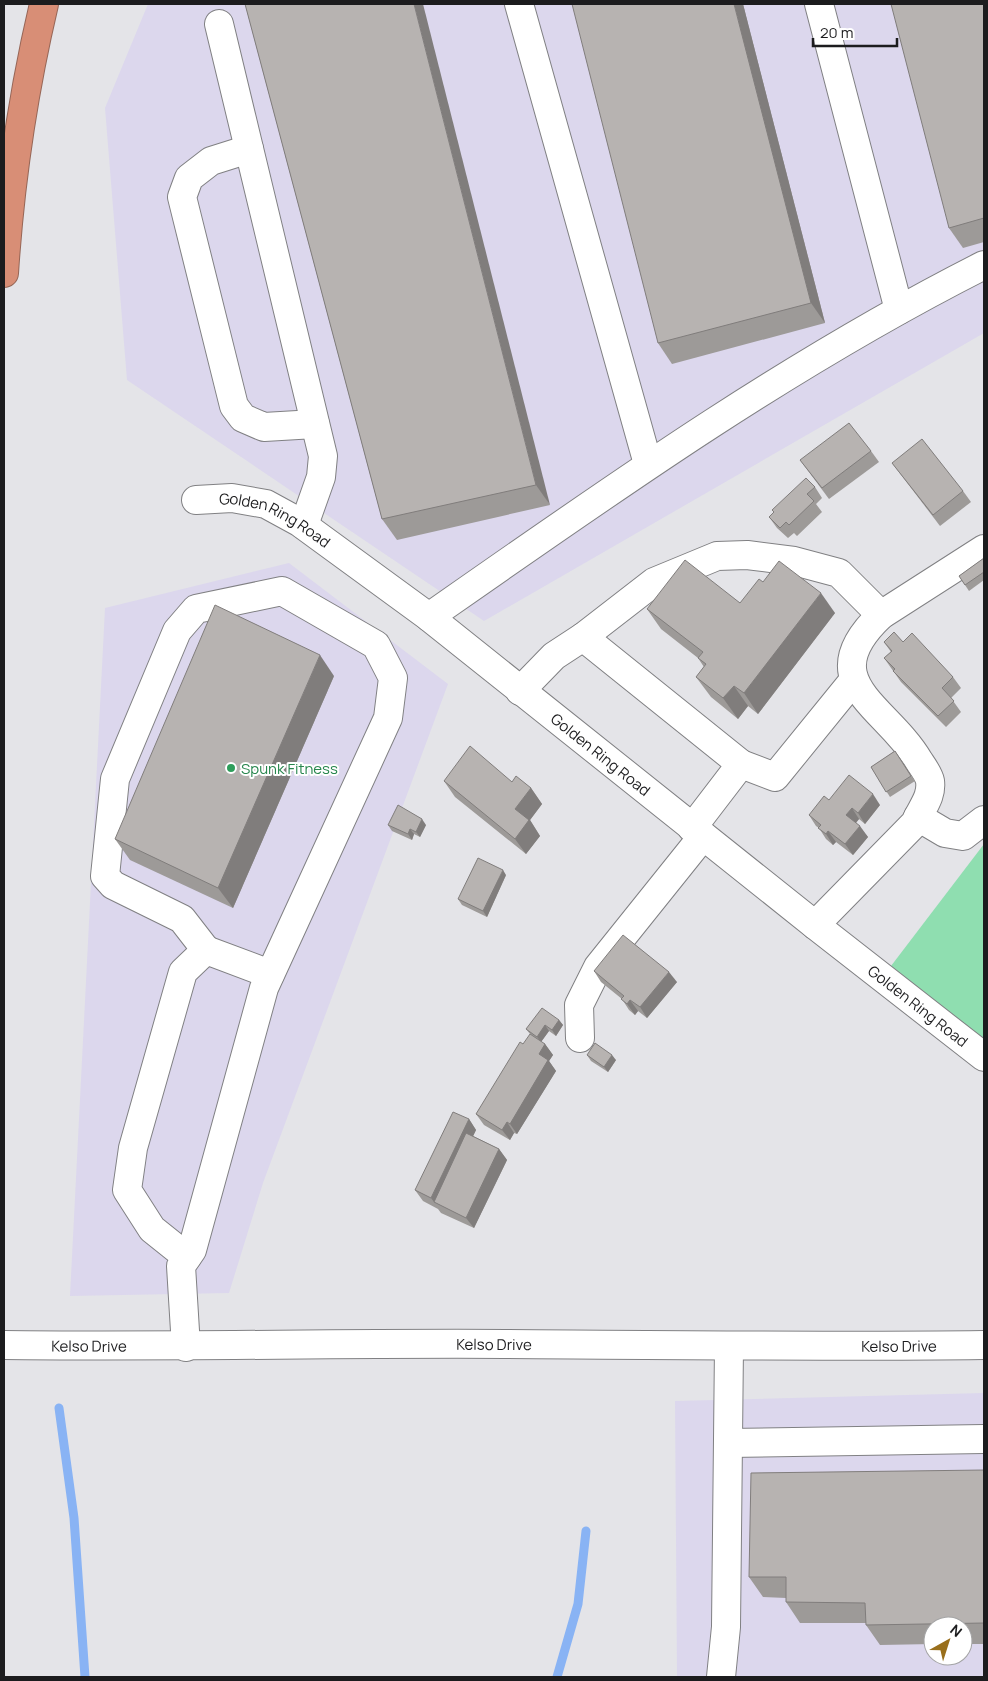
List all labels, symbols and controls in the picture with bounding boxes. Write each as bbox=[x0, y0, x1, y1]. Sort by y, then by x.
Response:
scale bar bbox=[813, 15, 897, 47]
text: 20 m bbox=[820, 22, 853, 43]
street label: Golden Ring Road bbox=[219, 487, 335, 552]
street label: Golden Ring Road bbox=[547, 708, 655, 800]
place label: Spunk Fitness bbox=[241, 758, 338, 779]
marker: Spunk Fitness bbox=[225, 762, 237, 774]
street label: Golden Ring Road bbox=[864, 960, 973, 1051]
street label: Kelso Drive bbox=[456, 1333, 532, 1355]
street label: Kelso Drive bbox=[51, 1335, 127, 1356]
street label: Kelso Drive bbox=[861, 1335, 937, 1356]
north arrow bbox=[923, 1616, 973, 1666]
text: N bbox=[947, 1620, 966, 1641]

